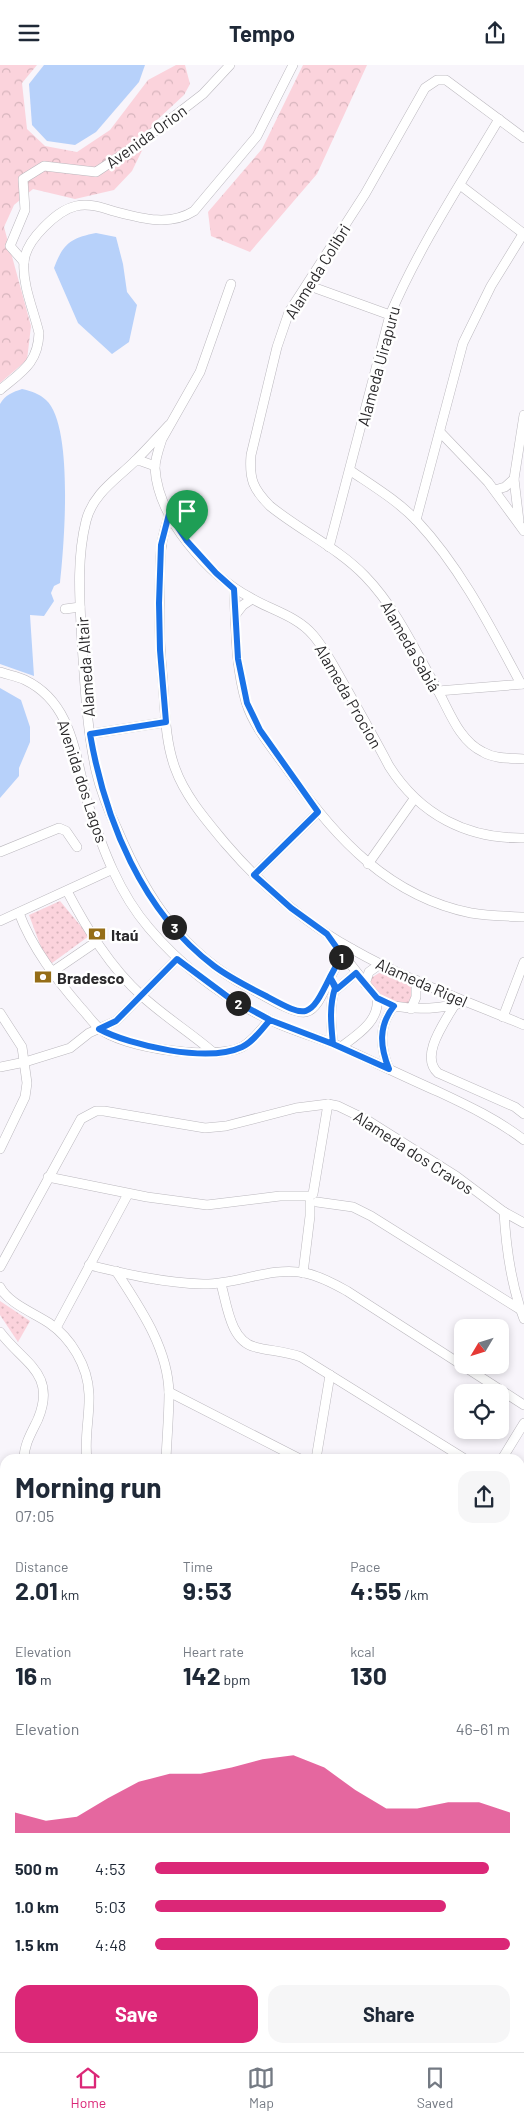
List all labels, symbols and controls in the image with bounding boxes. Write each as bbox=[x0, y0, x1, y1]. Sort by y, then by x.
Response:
icon: menu bbox=[15, 19, 43, 47]
icon: share bbox=[481, 19, 509, 47]
text: Tempo bbox=[229, 20, 295, 46]
street label: Avenida Orion bbox=[102, 100, 190, 172]
street label: Alameda Colibri bbox=[280, 220, 354, 322]
street label: Alameda Uirapuru bbox=[353, 304, 403, 428]
pin bbox=[166, 490, 208, 541]
icon: arrive bbox=[173, 497, 201, 525]
street label: Alameda Sabiá bbox=[377, 597, 445, 695]
street label: Alameda Altair bbox=[72, 616, 98, 718]
street label: Alameda Procion bbox=[312, 641, 386, 751]
street label: Avenida dos Lagos bbox=[54, 717, 112, 845]
pin: 3 bbox=[162, 915, 186, 939]
text: 3 bbox=[171, 919, 178, 936]
bank icon: Itaú bbox=[87, 924, 107, 944]
place label: Itaú bbox=[111, 925, 139, 944]
pin: 1 bbox=[328, 945, 354, 969]
text: 1 bbox=[339, 949, 344, 966]
street label: Alameda Rigel bbox=[373, 953, 471, 1011]
bank icon: Bradesco bbox=[33, 967, 53, 987]
place label: Bradesco bbox=[57, 968, 125, 987]
pin: 2 bbox=[226, 991, 250, 1015]
text: 2 bbox=[235, 995, 242, 1012]
street label: Alameda dos Cravos bbox=[351, 1106, 477, 1198]
north arrow bbox=[454, 1319, 509, 1374]
map controls bbox=[454, 1319, 509, 1439]
button: locate bbox=[454, 1384, 509, 1439]
text: Morning run bbox=[15, 1470, 162, 1504]
button: share bbox=[458, 1471, 510, 1523]
text: 07:05 bbox=[15, 1506, 54, 1525]
text: Distance bbox=[15, 1558, 68, 1575]
text: Time bbox=[183, 1558, 213, 1575]
text: Pace bbox=[350, 1558, 380, 1575]
text: 2.01 bbox=[15, 1575, 58, 1605]
text: 9:53 bbox=[183, 1575, 232, 1605]
text: 4:55 bbox=[350, 1575, 402, 1605]
text: km bbox=[58, 1586, 79, 1603]
text: /km bbox=[402, 1586, 429, 1603]
text: Elevation bbox=[15, 1643, 71, 1660]
text: Heart rate bbox=[183, 1643, 244, 1660]
text: kcal bbox=[350, 1643, 375, 1660]
text: 16 bbox=[15, 1660, 37, 1690]
text: 142 bbox=[183, 1660, 221, 1690]
text: 130 bbox=[350, 1660, 387, 1690]
text: m bbox=[37, 1671, 52, 1688]
text: bpm bbox=[221, 1671, 250, 1688]
text: Elevation bbox=[15, 1719, 79, 1738]
text: 46–61 m bbox=[456, 1719, 510, 1738]
text: 500 m bbox=[15, 1859, 58, 1878]
text: 4:53 bbox=[95, 1859, 126, 1878]
text: 1.0 km bbox=[15, 1897, 59, 1916]
text: 5:03 bbox=[95, 1897, 126, 1916]
text: 1.5 km bbox=[15, 1935, 59, 1954]
text: 4:48 bbox=[95, 1935, 126, 1954]
button: Save bbox=[15, 1985, 258, 2043]
button: Share bbox=[268, 1985, 510, 2043]
tab: Home bbox=[71, 2064, 106, 2111]
tab: Map bbox=[247, 2064, 275, 2111]
tab: Saved bbox=[417, 2064, 453, 2111]

